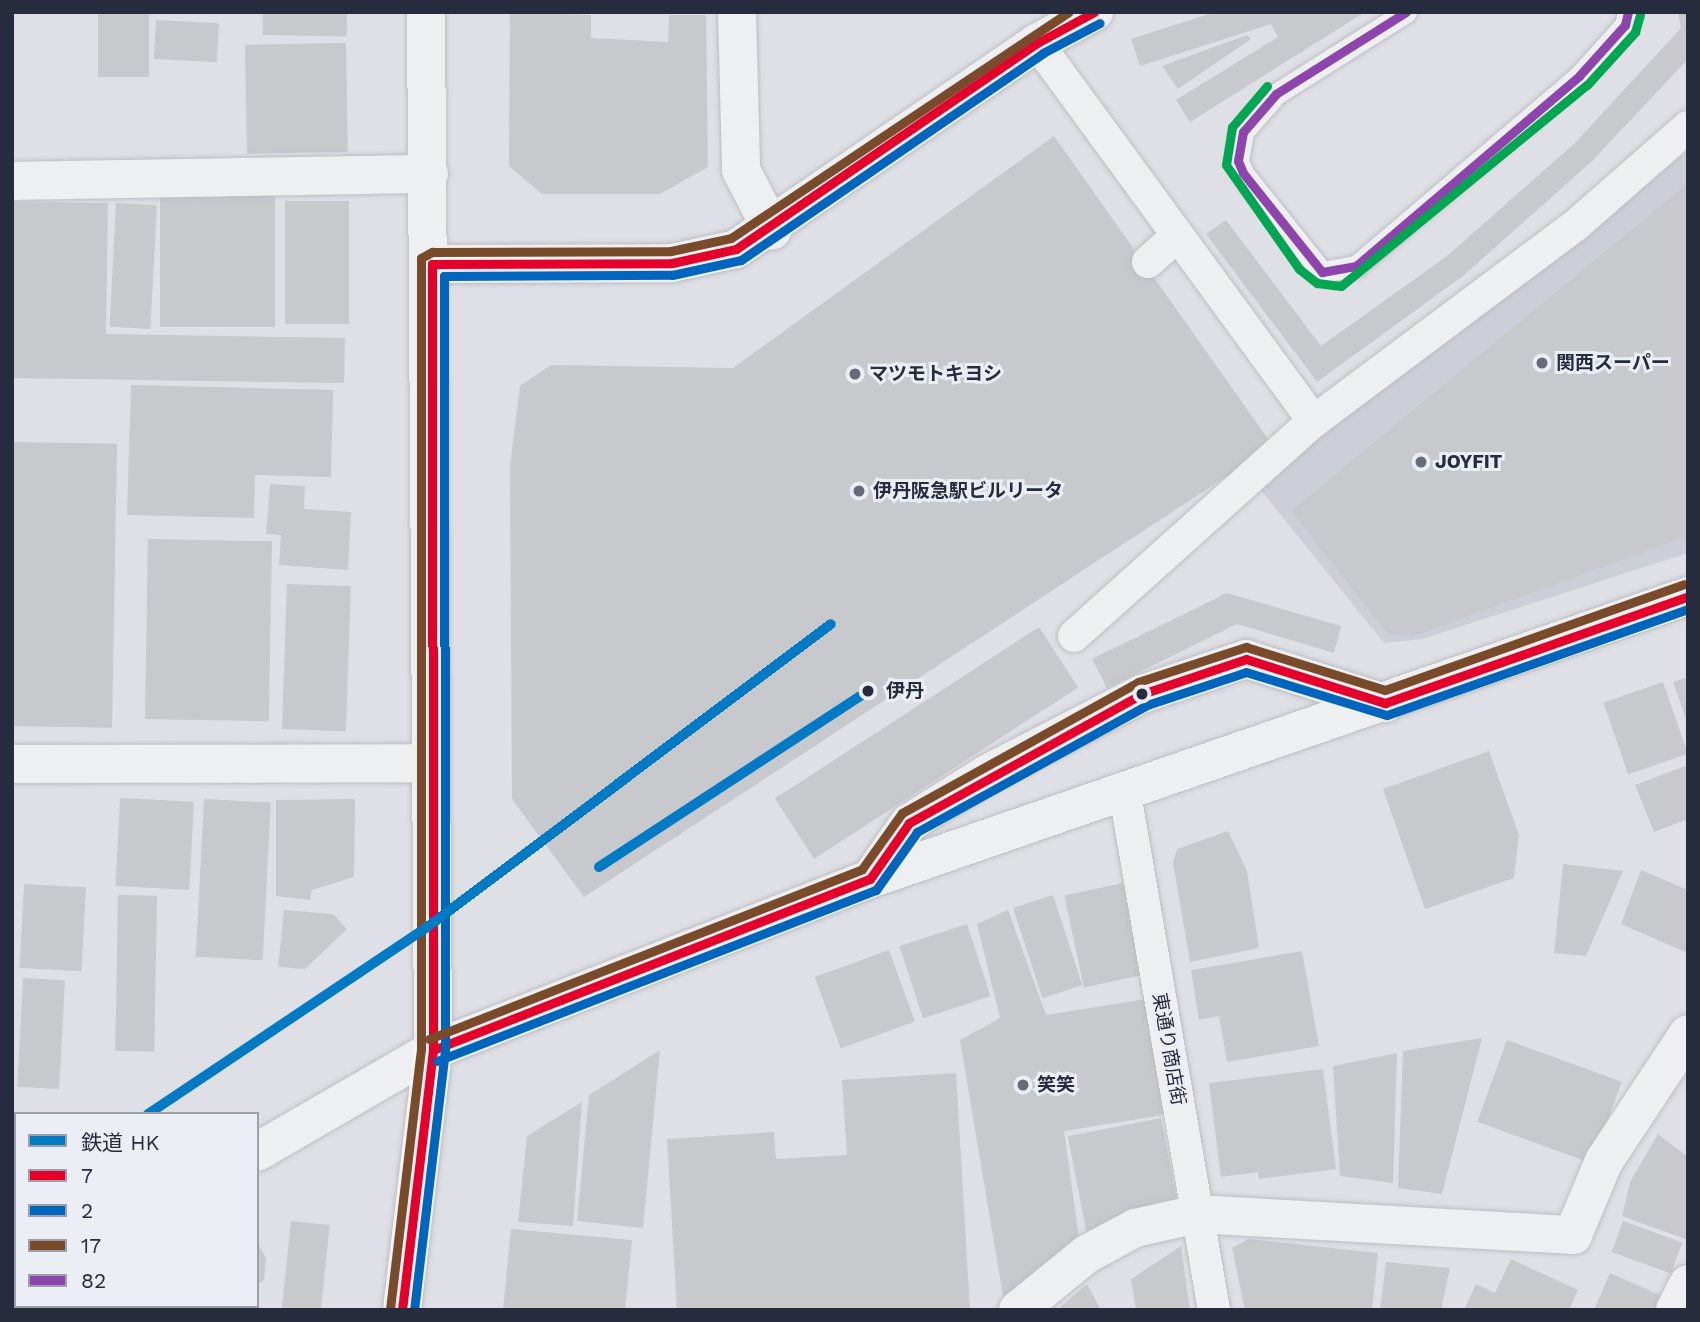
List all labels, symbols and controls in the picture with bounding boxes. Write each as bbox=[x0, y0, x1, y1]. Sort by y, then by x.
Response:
place label: 関西スーパー bbox=[1556, 352, 1670, 374]
marker: 関西スーパー bbox=[1534, 355, 1550, 371]
place label: マツモトキヨシ bbox=[869, 363, 1002, 385]
marker: マツモトキヨシ bbox=[847, 366, 863, 382]
place label: JOYFIT bbox=[1435, 451, 1502, 473]
marker: JOYFIT bbox=[1413, 454, 1429, 470]
place label: 伊丹阪急駅ビルリータ bbox=[873, 480, 1063, 502]
marker: 伊丹阪急駅ビルリータ bbox=[851, 483, 867, 499]
marker: 伊丹 bbox=[857, 680, 879, 702]
place label: 伊丹 bbox=[886, 680, 924, 702]
unlabelled marker bbox=[1135, 687, 1149, 701]
street label: 東通り商店街 bbox=[1148, 991, 1190, 1107]
place label: 笑笑 bbox=[1037, 1074, 1075, 1096]
marker: 笑笑 bbox=[1015, 1077, 1031, 1093]
legend bbox=[14, 1112, 259, 1308]
text: 鉄道 HK bbox=[81, 1130, 159, 1155]
text: 7 bbox=[81, 1163, 93, 1188]
text: 2 bbox=[81, 1198, 93, 1223]
text: 17 bbox=[81, 1233, 101, 1258]
text: 82 bbox=[81, 1268, 106, 1293]

